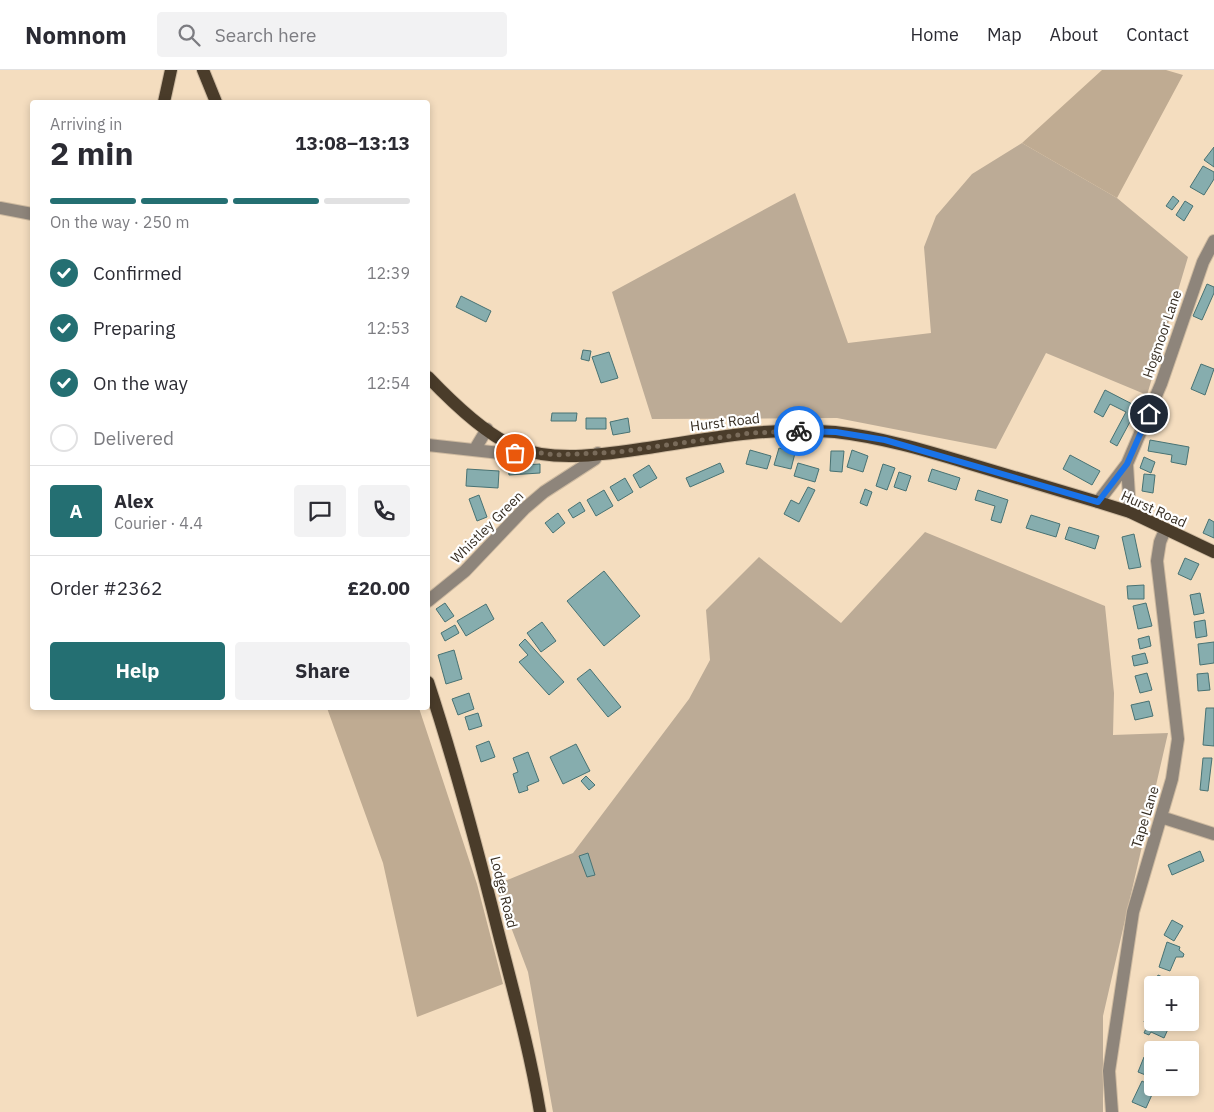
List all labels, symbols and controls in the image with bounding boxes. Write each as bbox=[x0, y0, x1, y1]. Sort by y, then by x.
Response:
search box bbox=[157, 12, 507, 57]
text: Nomnom bbox=[25, 19, 127, 51]
icon: search bbox=[175, 21, 203, 49]
text: Search here bbox=[215, 23, 317, 47]
text: Home bbox=[911, 23, 959, 46]
text: Map bbox=[987, 23, 1022, 46]
text: About bbox=[1050, 23, 1098, 46]
text: Contact bbox=[1126, 23, 1189, 46]
text: Arriving in bbox=[50, 114, 122, 134]
text: 13:08–13:13 bbox=[295, 131, 410, 155]
text: 2 min bbox=[50, 132, 134, 174]
text: On the way · 250 m bbox=[50, 212, 189, 232]
icon: check bbox=[50, 259, 78, 287]
text: Confirmed bbox=[93, 261, 182, 285]
text: 12:39 bbox=[367, 263, 410, 283]
street label: Hogmoor Lane bbox=[1139, 287, 1186, 380]
icon: check bbox=[50, 314, 78, 342]
text: Preparing bbox=[93, 316, 175, 340]
text: 12:53 bbox=[367, 318, 410, 338]
icon: check bbox=[50, 369, 78, 397]
text: On the way bbox=[93, 371, 188, 395]
text: 12:54 bbox=[367, 373, 410, 393]
pin bbox=[1128, 393, 1170, 435]
icon: home bbox=[1135, 400, 1163, 428]
courier bbox=[774, 406, 824, 456]
street label: Hurst Road bbox=[689, 409, 761, 435]
icon: bike bbox=[785, 417, 813, 445]
text: Delivered bbox=[93, 426, 174, 450]
pin bbox=[494, 432, 536, 474]
icon: bag bbox=[501, 439, 529, 467]
button: chat bbox=[294, 485, 346, 537]
button: phone bbox=[358, 485, 410, 537]
street label: Whistley Green bbox=[447, 487, 527, 567]
street label: Hurst Road bbox=[1118, 487, 1190, 531]
text: Alex bbox=[114, 489, 154, 513]
text: A bbox=[69, 499, 83, 523]
text: Courier · 4.4 bbox=[114, 513, 203, 533]
text: Order #2362 bbox=[50, 576, 162, 600]
text: £20.00 bbox=[347, 576, 410, 600]
button: Help bbox=[50, 642, 225, 700]
button: Share bbox=[235, 642, 410, 700]
street label: Tape Lane bbox=[1127, 784, 1163, 850]
street label: Lodge Road bbox=[486, 854, 522, 930]
map controls bbox=[1144, 976, 1199, 1096]
button: + bbox=[1144, 976, 1199, 1031]
button: − bbox=[1144, 1041, 1199, 1096]

